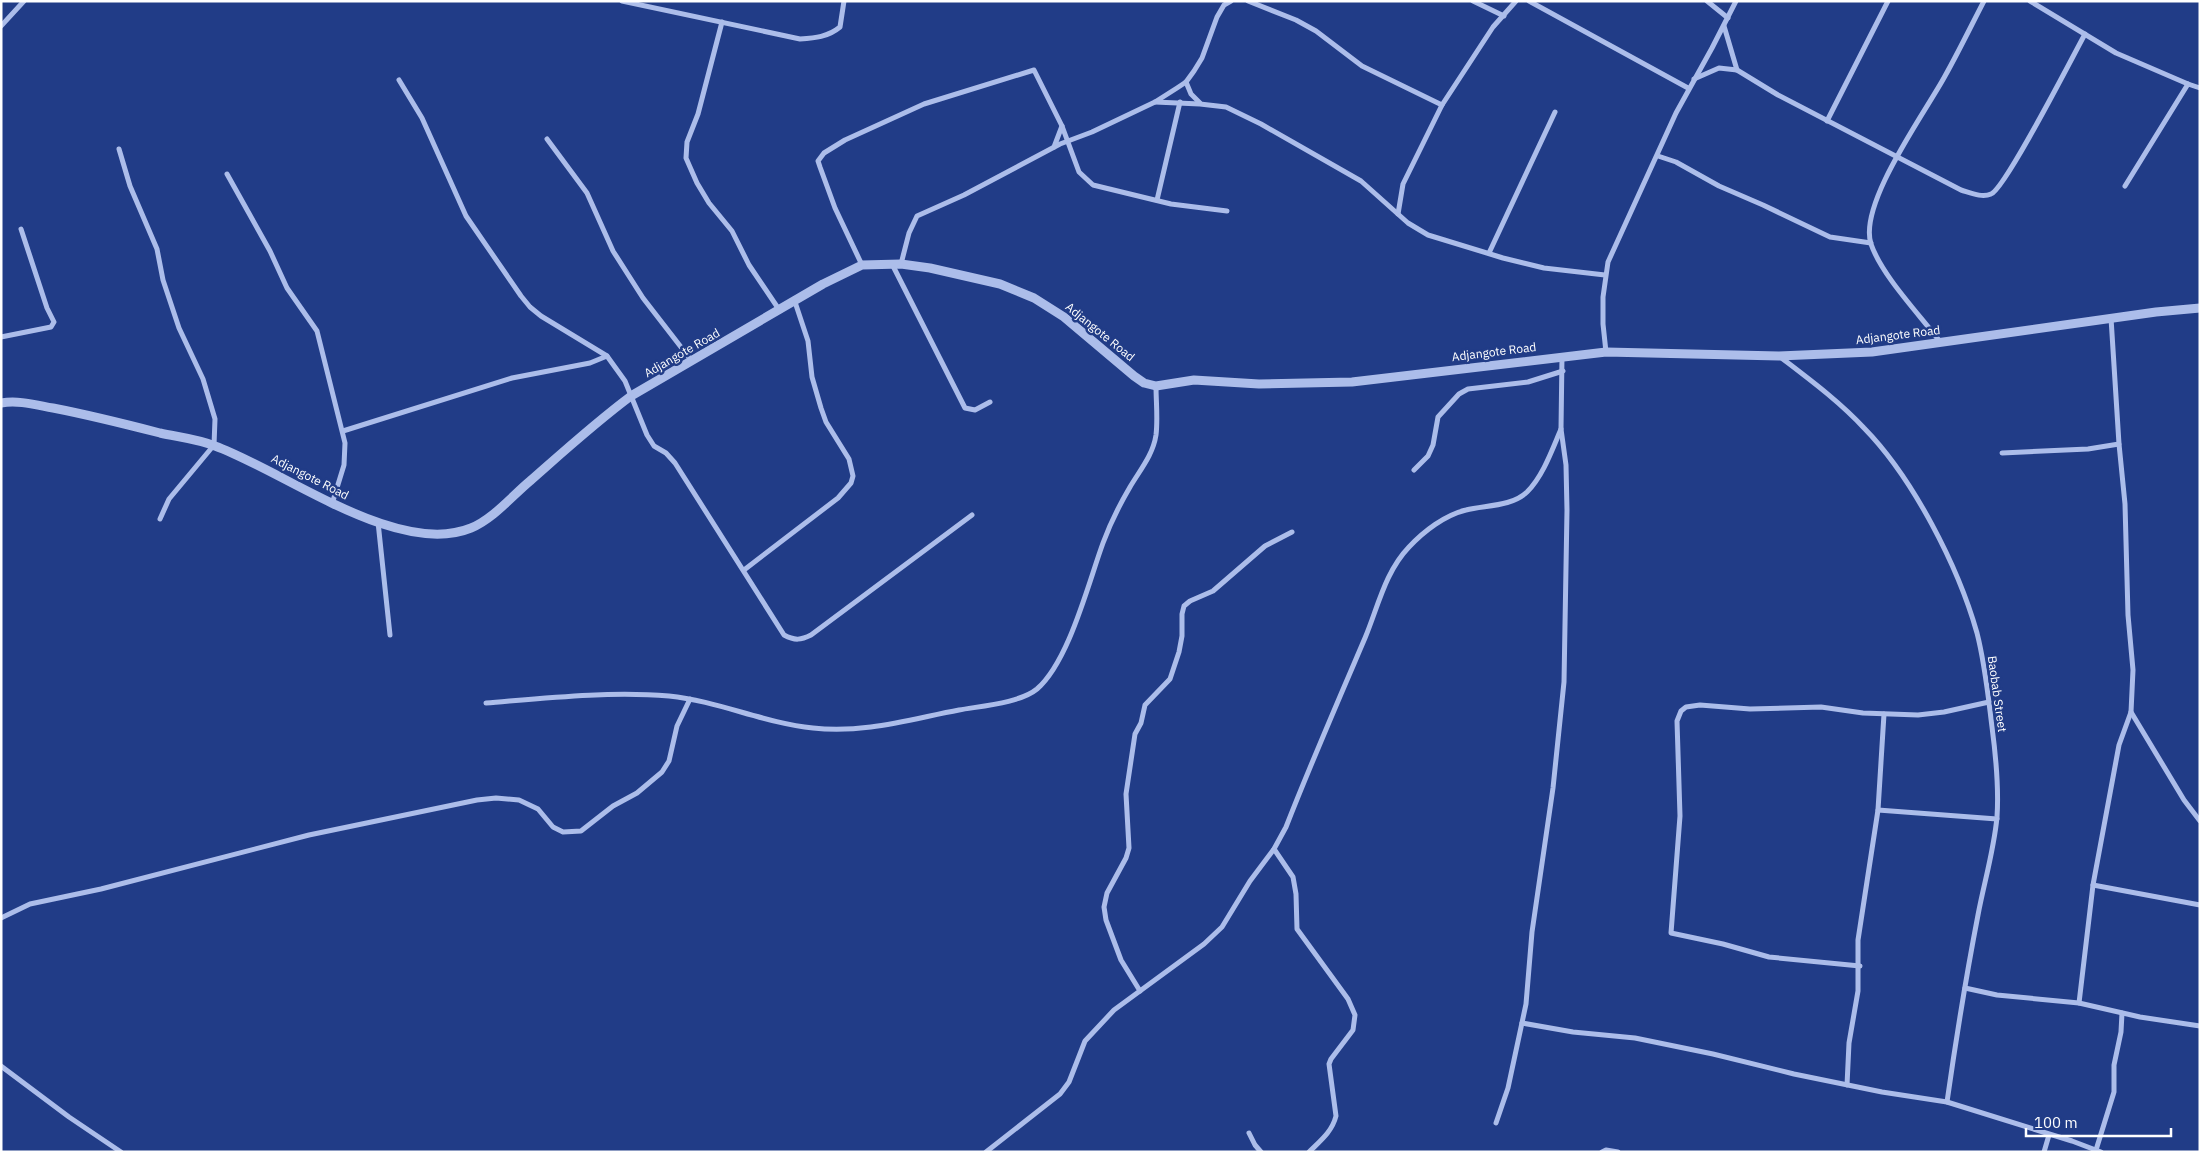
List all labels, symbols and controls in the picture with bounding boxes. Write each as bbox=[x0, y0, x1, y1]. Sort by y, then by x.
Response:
street label: Adjangote Road bbox=[1063, 299, 1138, 364]
street label: Adjangote Road bbox=[1855, 322, 1941, 347]
street label: Adjangote Road bbox=[641, 325, 722, 380]
street label: Adjangote Road bbox=[1451, 339, 1537, 364]
street label: Adjangote Road bbox=[269, 451, 352, 503]
street label: Baobab Street bbox=[1985, 655, 2010, 733]
scale bar bbox=[2026, 1106, 2171, 1138]
text: 100 m bbox=[2034, 1113, 2078, 1132]

